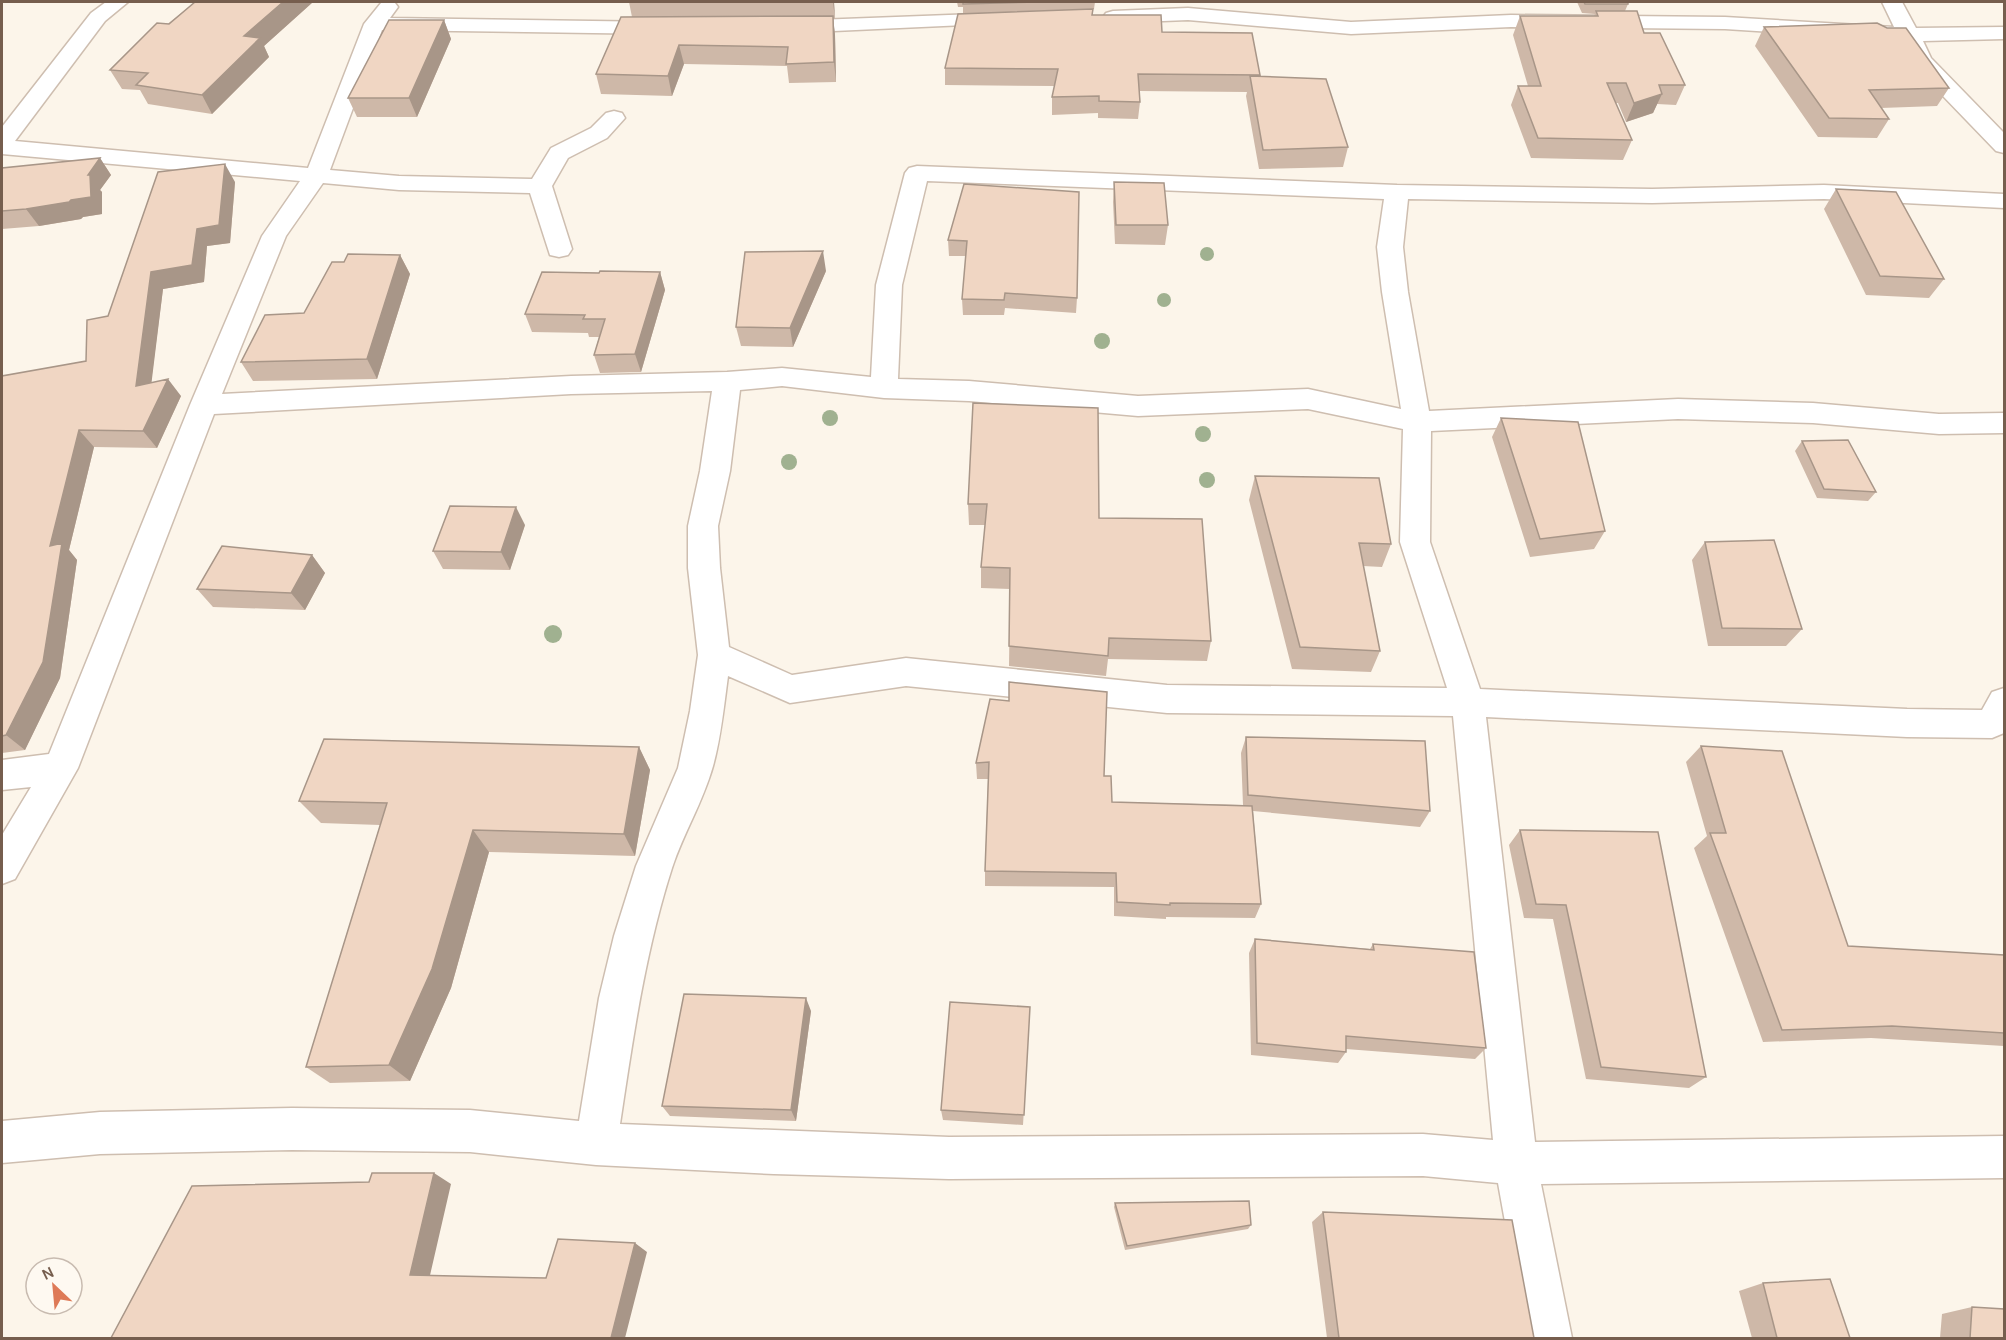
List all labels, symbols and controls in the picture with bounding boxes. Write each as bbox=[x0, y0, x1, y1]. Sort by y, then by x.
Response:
north arrow bbox=[24, 1256, 84, 1316]
text: N bbox=[38, 1262, 57, 1284]

